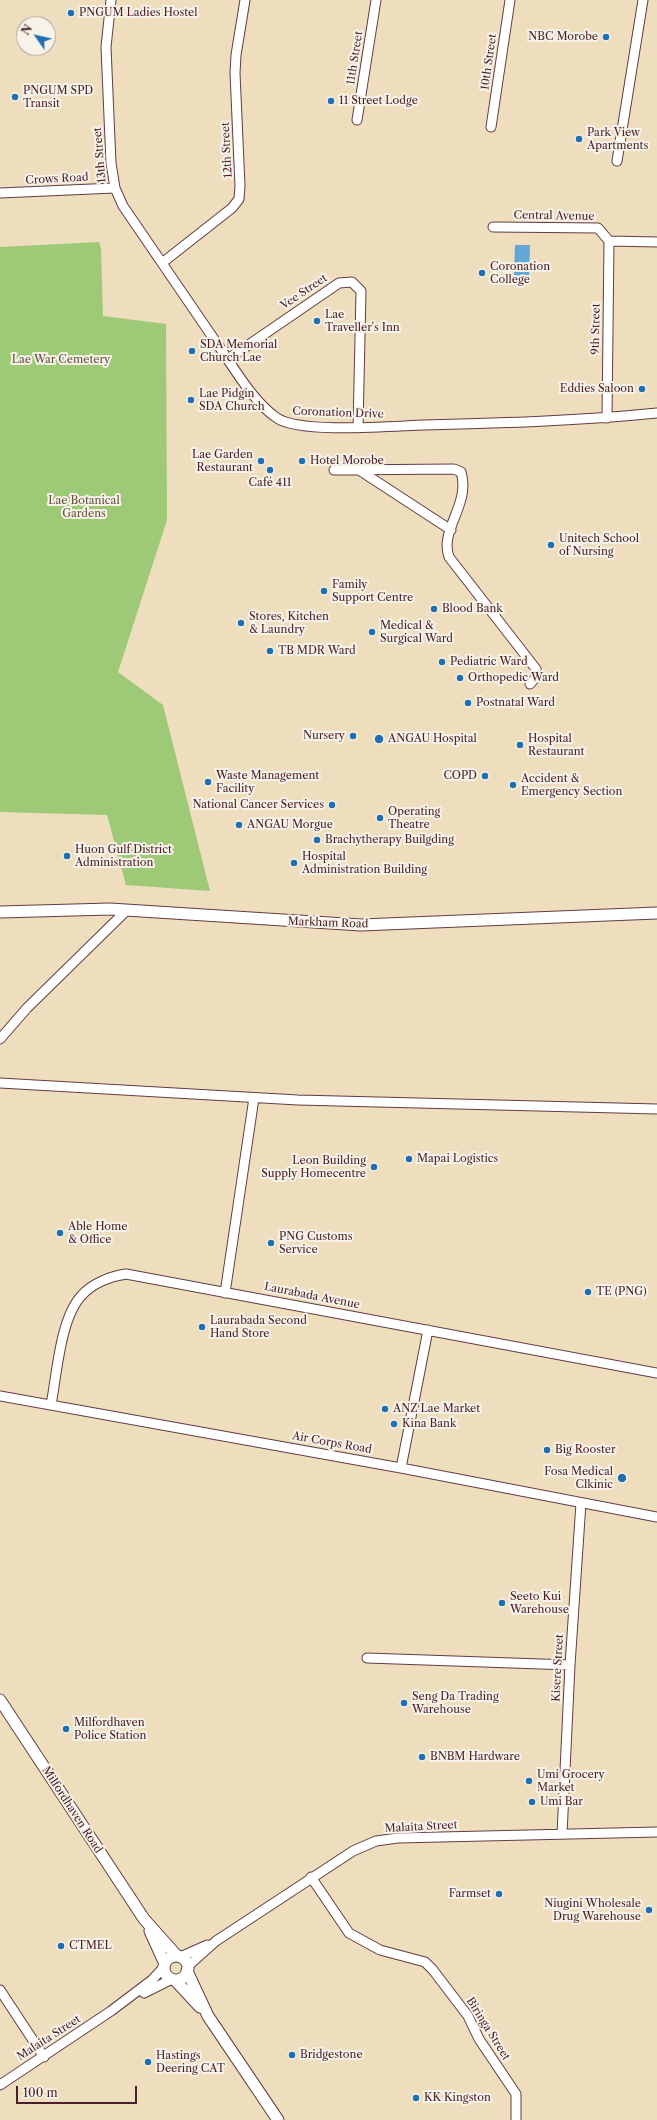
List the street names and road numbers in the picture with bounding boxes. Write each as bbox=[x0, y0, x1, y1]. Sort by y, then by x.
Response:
street label: 11th Street bbox=[344, 30, 366, 86]
street label: 10th Street bbox=[479, 33, 499, 91]
street label: 12th Street bbox=[219, 122, 235, 178]
street label: 13th Street bbox=[91, 127, 109, 183]
street label: Crows Road bbox=[25, 171, 89, 187]
street label: Central Avenue bbox=[513, 209, 595, 223]
street label: Vee Street bbox=[278, 272, 330, 312]
street label: 9th Street bbox=[589, 303, 603, 355]
street label: Coronation Drive bbox=[292, 405, 384, 421]
street label: Markham Road bbox=[287, 915, 369, 931]
street label: Laurabada Avenue bbox=[263, 1280, 361, 1312]
street label: Air Corps Road bbox=[291, 1430, 373, 1456]
street label: Kisere Street bbox=[550, 1634, 566, 1702]
street label: Milfordhaven Road bbox=[39, 1764, 105, 1856]
street label: Malaita Street bbox=[384, 1818, 458, 1836]
street label: Biringa Street bbox=[463, 1995, 513, 2063]
street label: Malaita Street bbox=[15, 2013, 83, 2063]

